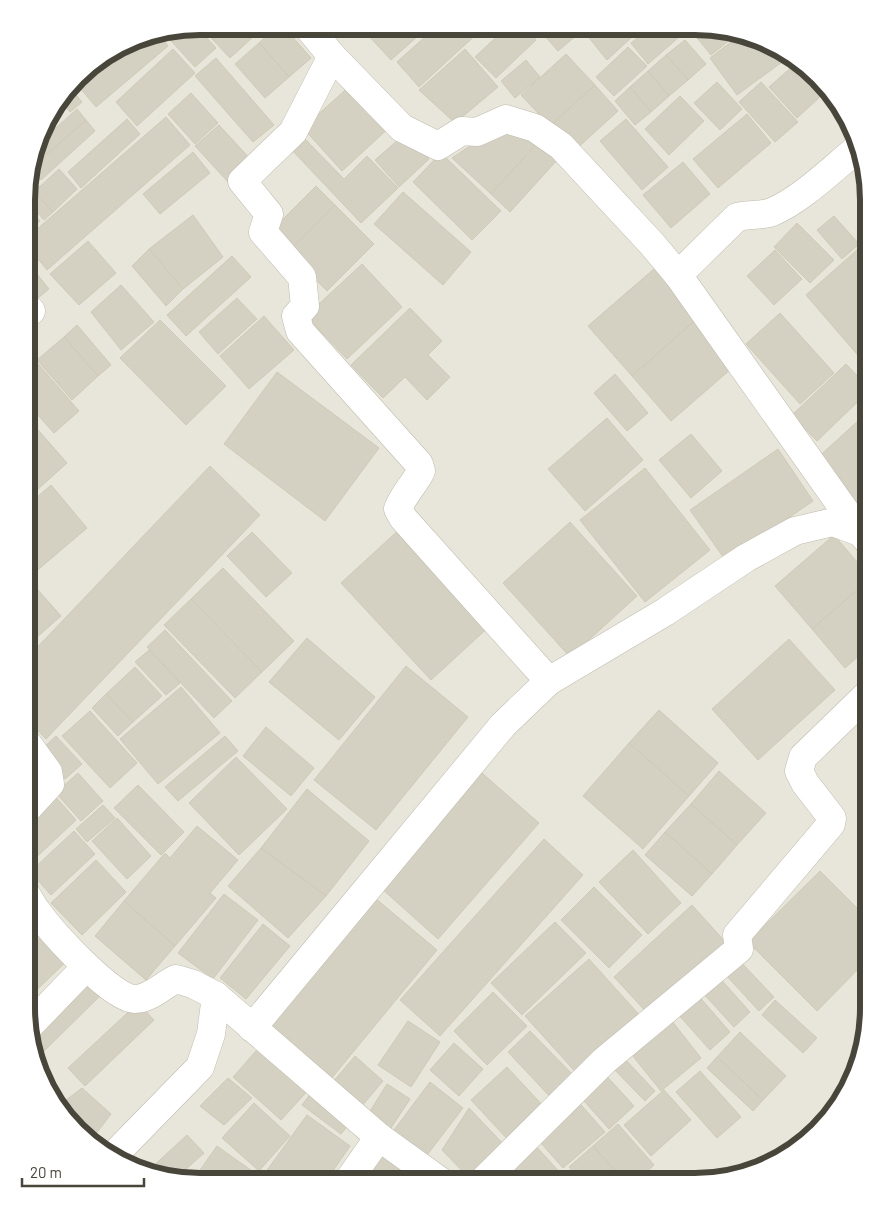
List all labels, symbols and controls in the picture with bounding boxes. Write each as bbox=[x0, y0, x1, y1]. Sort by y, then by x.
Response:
scale bar bbox=[22, 1156, 145, 1188]
text: 20 m bbox=[30, 1163, 62, 1181]

